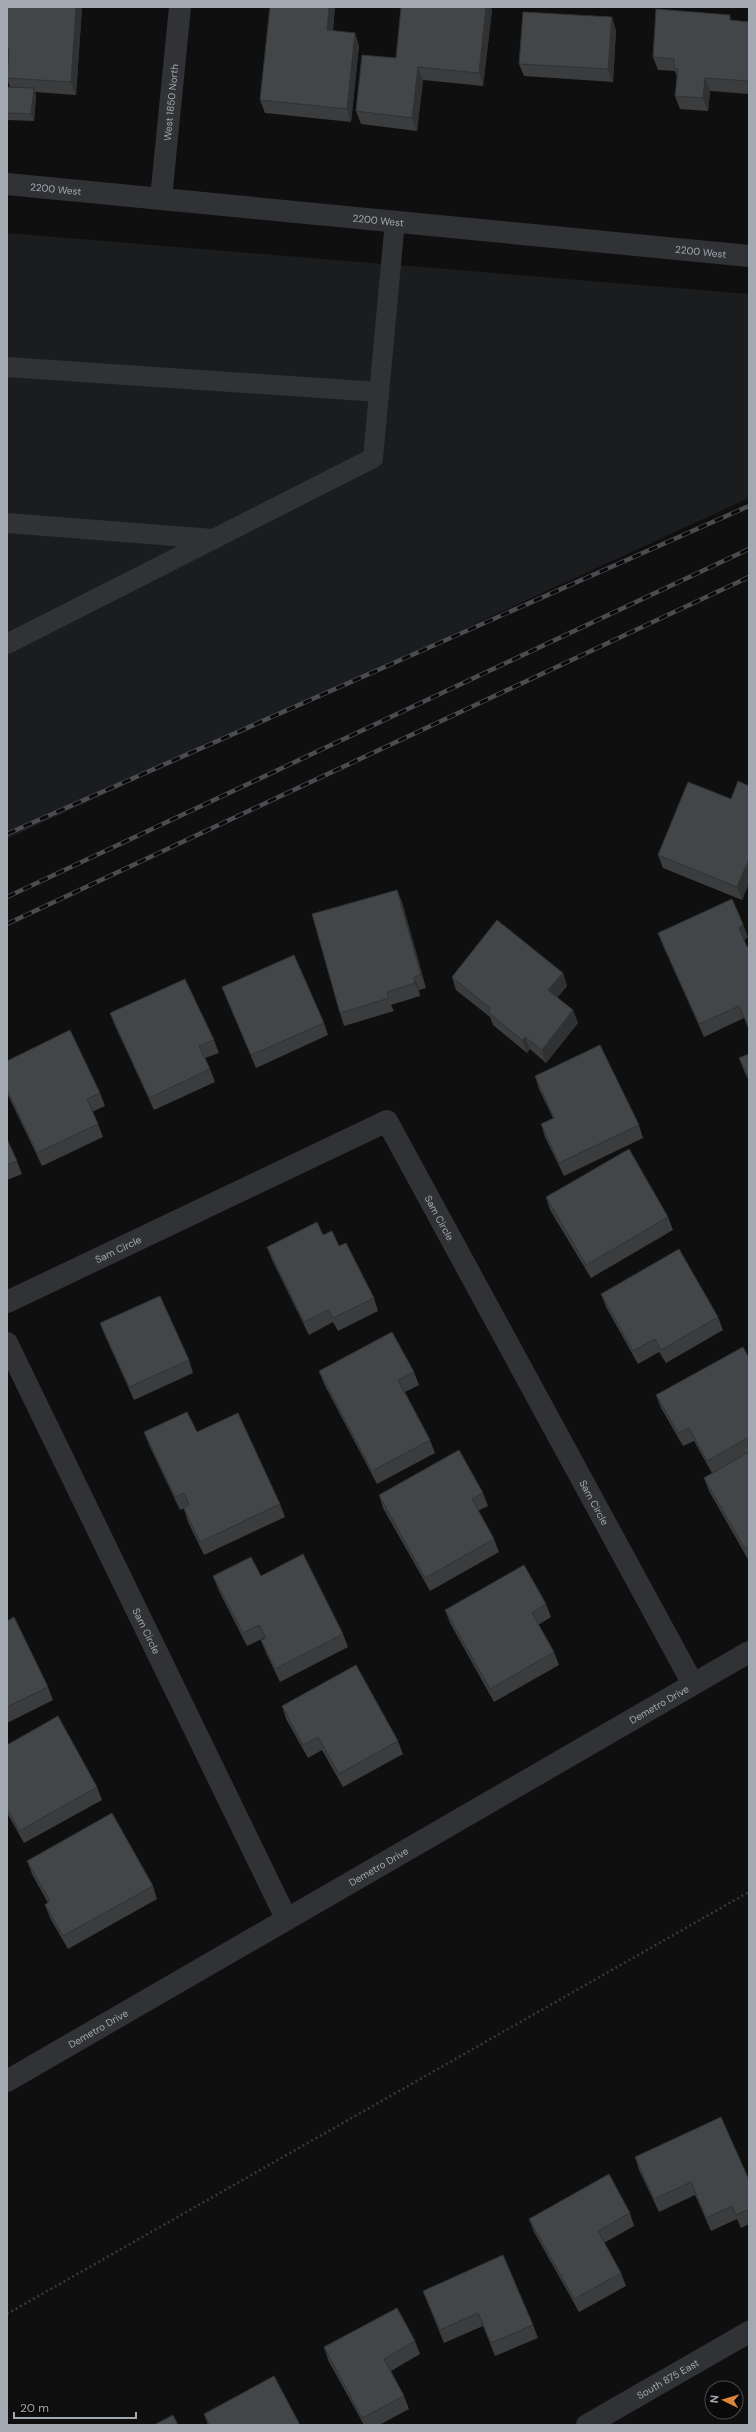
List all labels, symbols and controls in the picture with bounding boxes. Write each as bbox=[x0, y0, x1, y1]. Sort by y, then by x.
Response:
street label: West 1850 North bbox=[160, 63, 181, 142]
street label: 2200 West bbox=[30, 180, 82, 198]
street label: 2200 West bbox=[352, 211, 405, 229]
street label: 2200 West bbox=[675, 242, 727, 260]
street label: Sam Circle bbox=[422, 1193, 457, 1243]
street label: Sam Circle bbox=[93, 1232, 144, 1266]
street label: Sam Circle bbox=[577, 1478, 612, 1528]
street label: Sam Circle bbox=[130, 1606, 164, 1656]
street label: Demetro Drive bbox=[627, 1682, 691, 1726]
street label: Demetro Drive bbox=[346, 1844, 411, 1889]
street label: Demetro Drive bbox=[66, 2006, 130, 2051]
street label: South 875 East bbox=[634, 2356, 701, 2402]
north arrow bbox=[704, 2380, 744, 2420]
scale bar bbox=[14, 2394, 136, 2420]
text: N bbox=[707, 2395, 721, 2404]
text: 20 m bbox=[20, 2400, 49, 2416]

